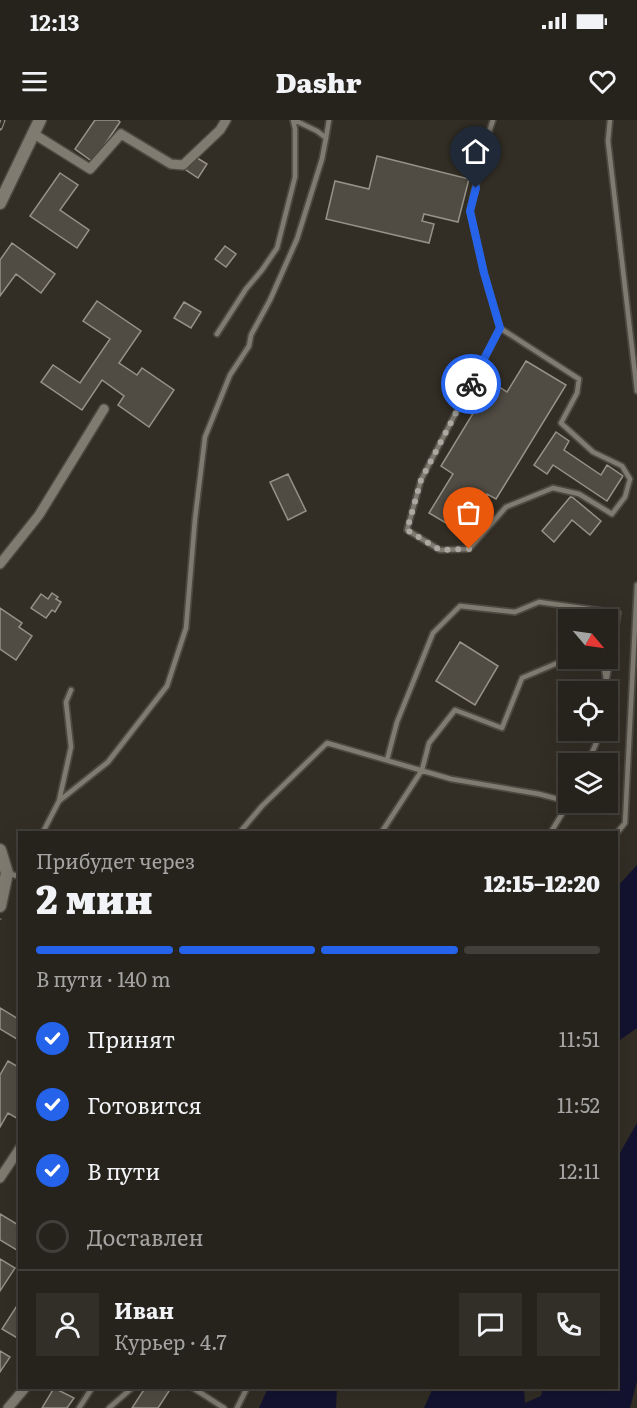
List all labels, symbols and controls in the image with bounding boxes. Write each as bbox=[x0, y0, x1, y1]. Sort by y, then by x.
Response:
text: 12:13 bbox=[30, 5, 80, 38]
text: Dashr bbox=[275, 61, 362, 101]
icon: menu bbox=[18, 65, 51, 98]
icon: heart bbox=[586, 65, 619, 98]
pin bbox=[450, 126, 501, 188]
icon: home bbox=[459, 135, 492, 168]
courier bbox=[441, 354, 501, 414]
icon: bike bbox=[455, 368, 488, 401]
pin bbox=[443, 487, 494, 549]
icon: bag bbox=[452, 496, 485, 529]
north arrow bbox=[558, 609, 618, 669]
map controls bbox=[558, 609, 618, 813]
button: locate bbox=[558, 681, 618, 741]
button: layers bbox=[558, 753, 618, 813]
text: Прибудет через bbox=[36, 845, 195, 875]
text: 12:15–12:20 bbox=[484, 866, 600, 899]
text: 2 мин bbox=[36, 868, 153, 926]
text: В пути · 140 m bbox=[36, 963, 171, 993]
icon: check bbox=[36, 1022, 69, 1055]
text: Принят bbox=[87, 1022, 175, 1055]
text: 11:51 bbox=[559, 1023, 600, 1053]
icon: check bbox=[36, 1088, 69, 1121]
text: Готовится bbox=[87, 1088, 202, 1121]
text: 11:52 bbox=[557, 1089, 600, 1119]
icon: check bbox=[36, 1154, 69, 1187]
text: В пути bbox=[87, 1154, 160, 1187]
text: 12:11 bbox=[559, 1155, 600, 1185]
text: Доставлен bbox=[87, 1220, 204, 1253]
button: person bbox=[36, 1293, 99, 1356]
text: Иван bbox=[114, 1293, 174, 1326]
button: chat bbox=[459, 1293, 522, 1356]
button: phone bbox=[537, 1293, 600, 1356]
text: Курьер · 4.7 bbox=[114, 1326, 227, 1356]

